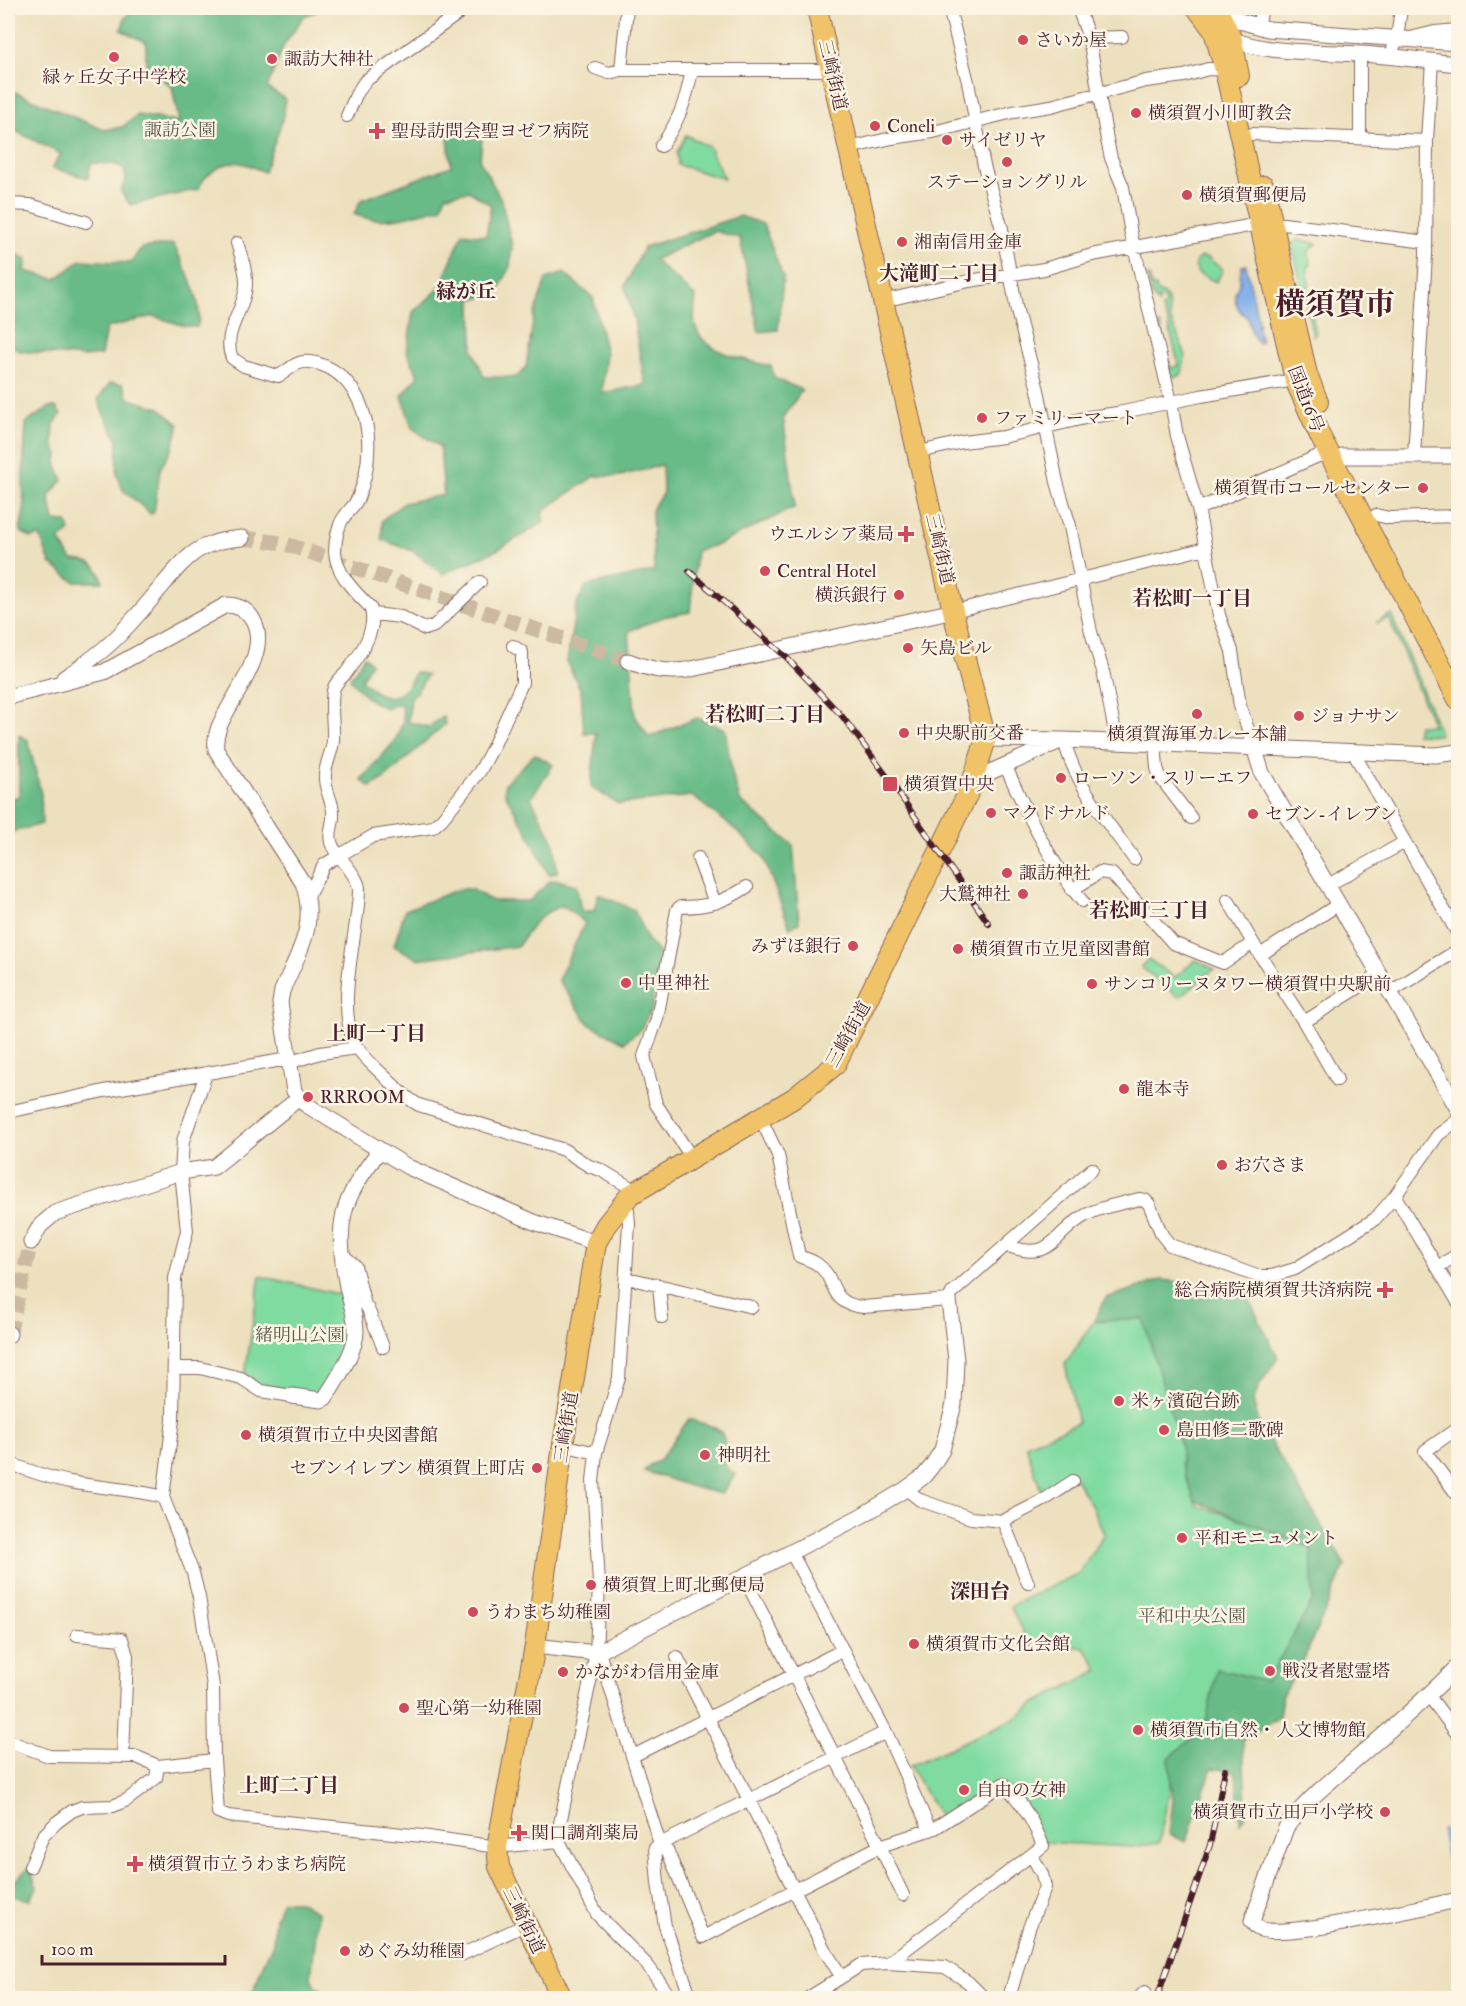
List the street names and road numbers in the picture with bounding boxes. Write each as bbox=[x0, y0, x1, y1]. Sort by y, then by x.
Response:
street label: 三崎街道 bbox=[813, 37, 852, 113]
street label: 国道16号 bbox=[1282, 363, 1329, 436]
street label: 三崎街道 bbox=[920, 511, 959, 587]
street label: 三崎街道 bbox=[821, 997, 876, 1071]
street label: 三崎街道 bbox=[550, 1390, 583, 1464]
street label: 三崎街道 bbox=[497, 1883, 550, 1958]

